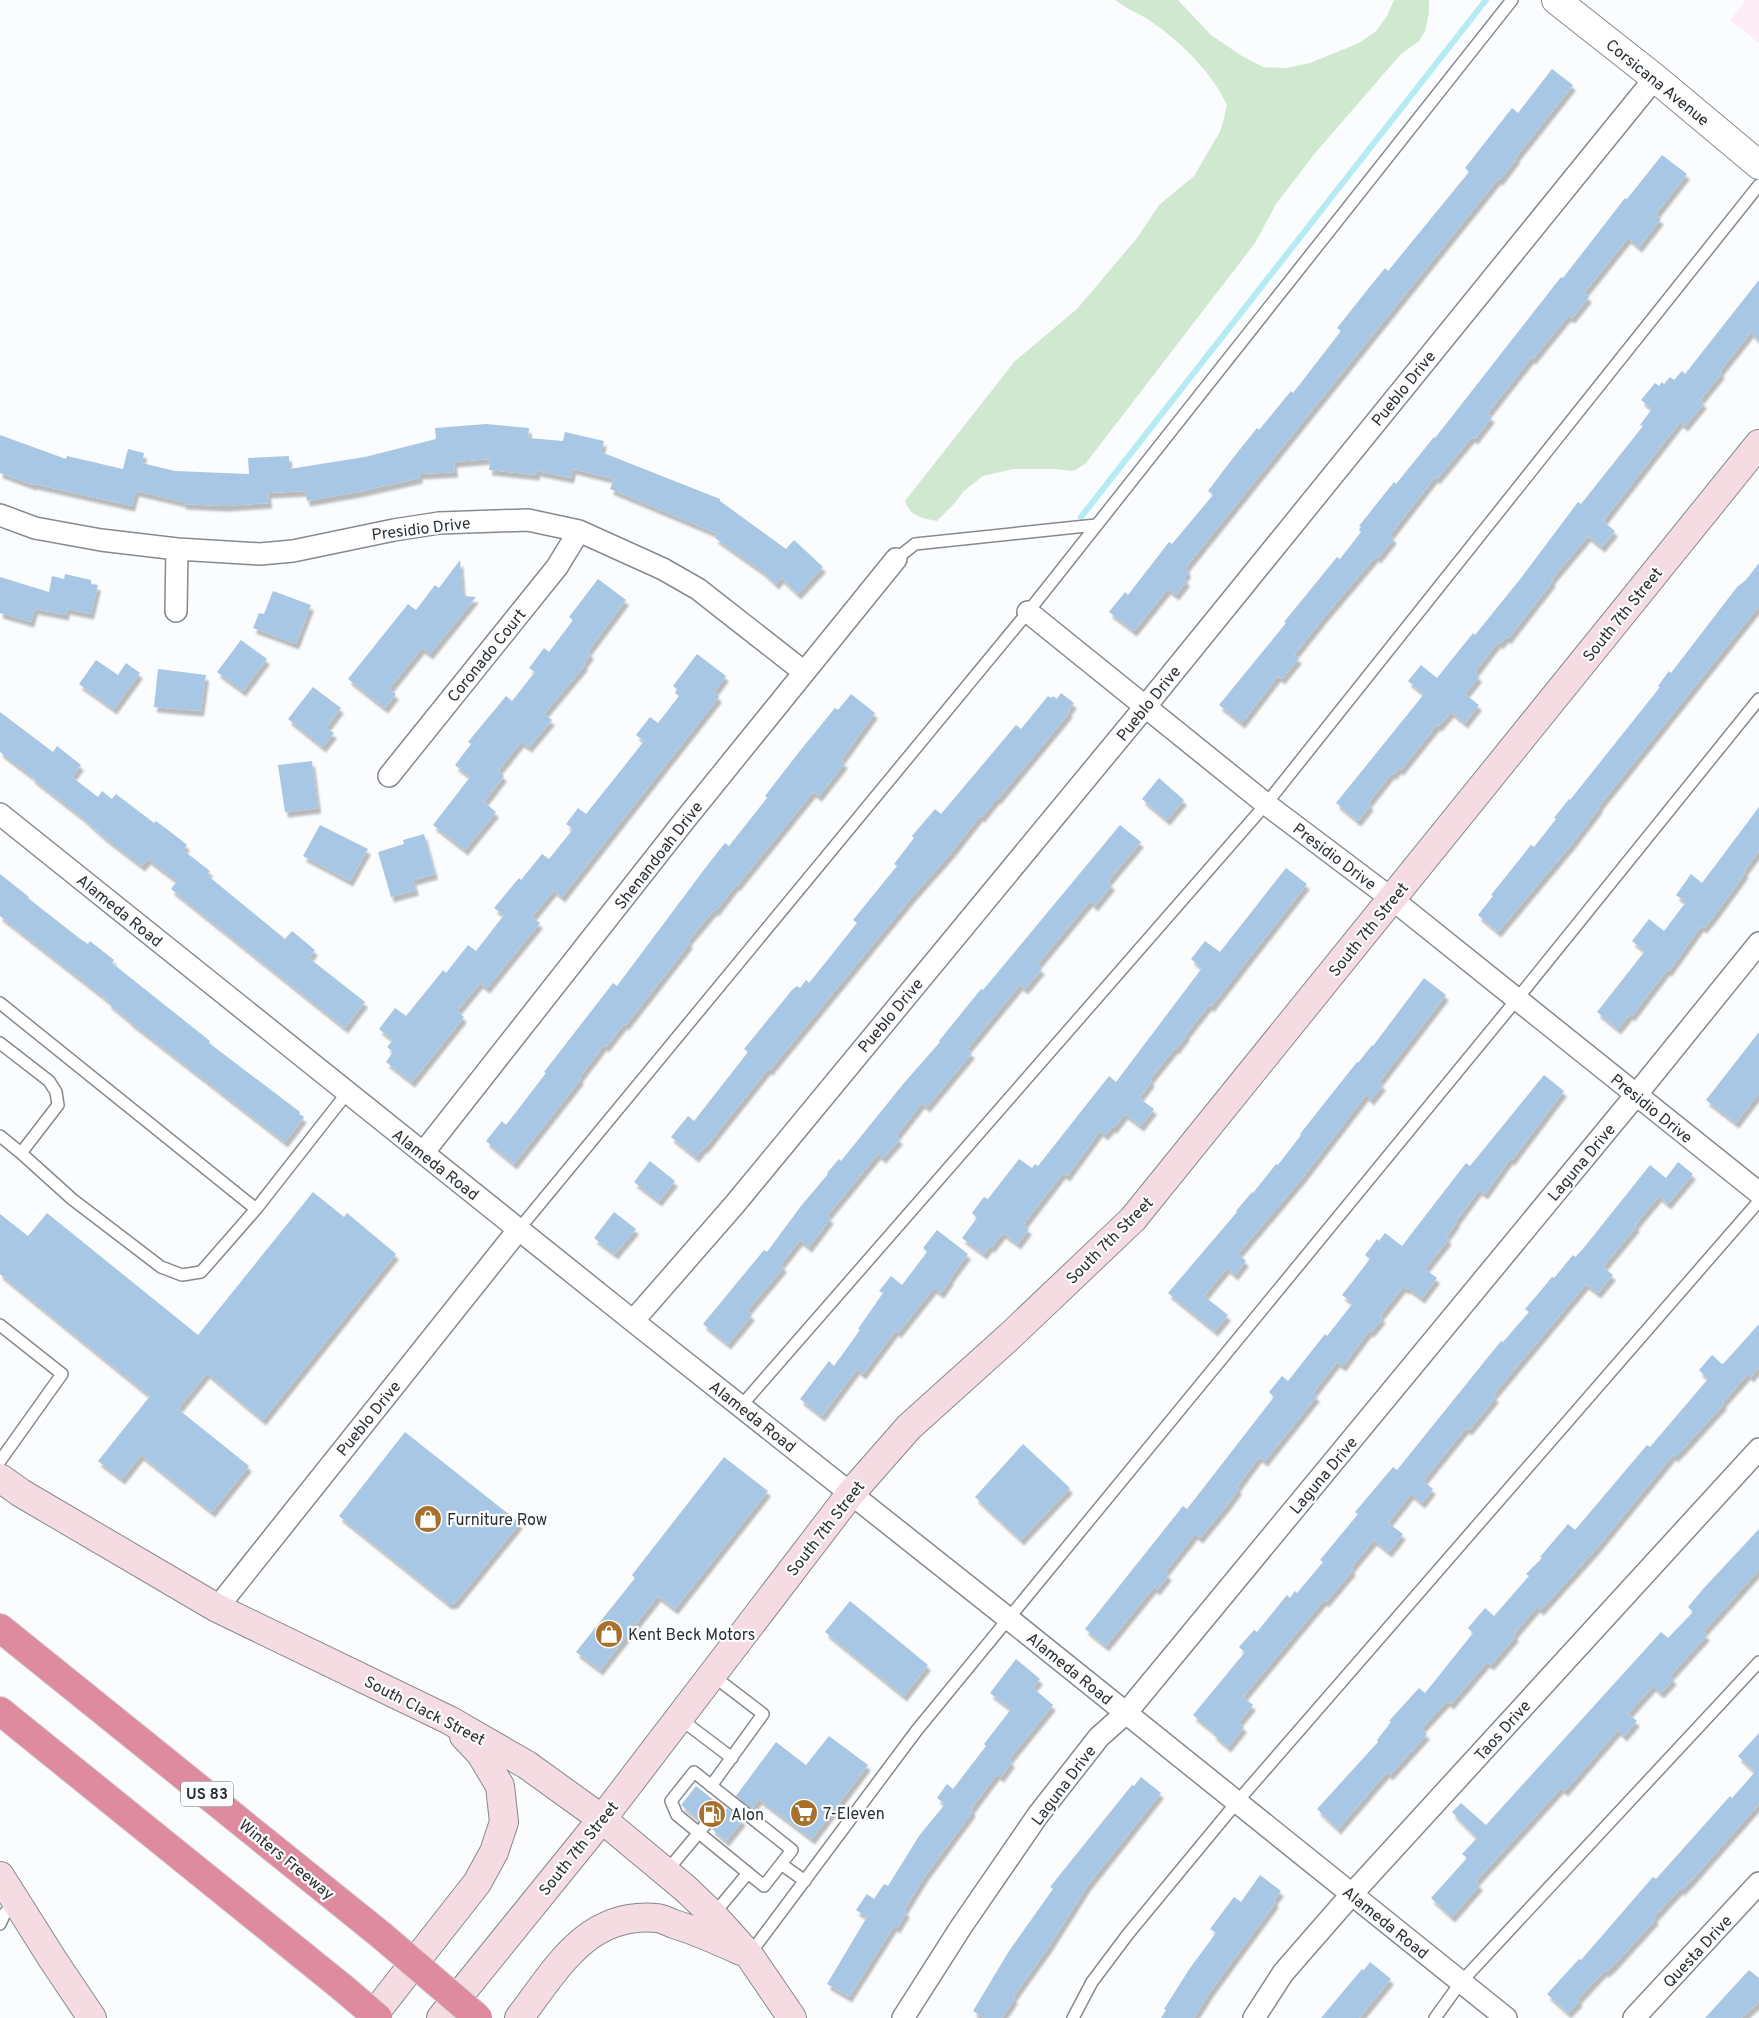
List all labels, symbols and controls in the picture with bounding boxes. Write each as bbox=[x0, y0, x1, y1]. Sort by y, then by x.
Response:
street label: Corsicana Avenue bbox=[1601, 36, 1713, 131]
street label: Pueblo Drive bbox=[1368, 348, 1441, 431]
street label: Presidio Drive bbox=[371, 514, 472, 546]
street label: South 7th Street bbox=[1579, 564, 1668, 666]
street label: Coronado Court bbox=[444, 606, 531, 707]
street label: Pueblo Drive bbox=[1113, 663, 1186, 746]
street label: Shenandoah Drive bbox=[611, 798, 708, 914]
street label: Presidio Drive bbox=[1288, 820, 1380, 896]
street label: Alameda Road bbox=[72, 871, 166, 952]
street label: South 7th Street bbox=[1325, 879, 1414, 981]
street label: Pueblo Drive bbox=[855, 975, 928, 1058]
street label: Presidio Drive bbox=[1606, 1070, 1696, 1149]
street label: Laguna Drive bbox=[1544, 1121, 1621, 1206]
street label: Alameda Road bbox=[387, 1126, 482, 1206]
street label: South 7th Street bbox=[1063, 1194, 1158, 1289]
street label: Pueblo Drive bbox=[333, 1378, 406, 1461]
street label: Alameda Road bbox=[704, 1378, 799, 1458]
street label: Laguna Drive bbox=[1286, 1434, 1363, 1519]
street label: South 7th Street bbox=[783, 1478, 870, 1581]
shop icon: Furniture Row bbox=[413, 1504, 443, 1534]
place label: Furniture Row bbox=[447, 1511, 547, 1531]
shop icon: Kent Beck Motors bbox=[594, 1619, 624, 1649]
place label: Kent Beck Motors bbox=[628, 1626, 755, 1646]
street label: Alameda Road bbox=[1022, 1629, 1116, 1710]
street label: South Clack Street bbox=[360, 1673, 488, 1751]
street label: Taos Drive bbox=[1471, 1697, 1536, 1766]
street label: Laguna Drive bbox=[1028, 1742, 1101, 1830]
road number: US 83 bbox=[181, 1782, 233, 1806]
street label: South 7th Street bbox=[535, 1798, 624, 1900]
supermarket icon: 7-Eleven bbox=[789, 1798, 819, 1828]
fuel station icon: Alon bbox=[697, 1799, 727, 1829]
place label: 7-Eleven bbox=[823, 1805, 885, 1825]
place label: Alon bbox=[731, 1806, 764, 1826]
street label: Winters Freeway bbox=[234, 1816, 338, 1905]
street label: Alameda Road bbox=[1338, 1883, 1432, 1964]
street label: Questa Drive bbox=[1660, 1912, 1737, 1993]

